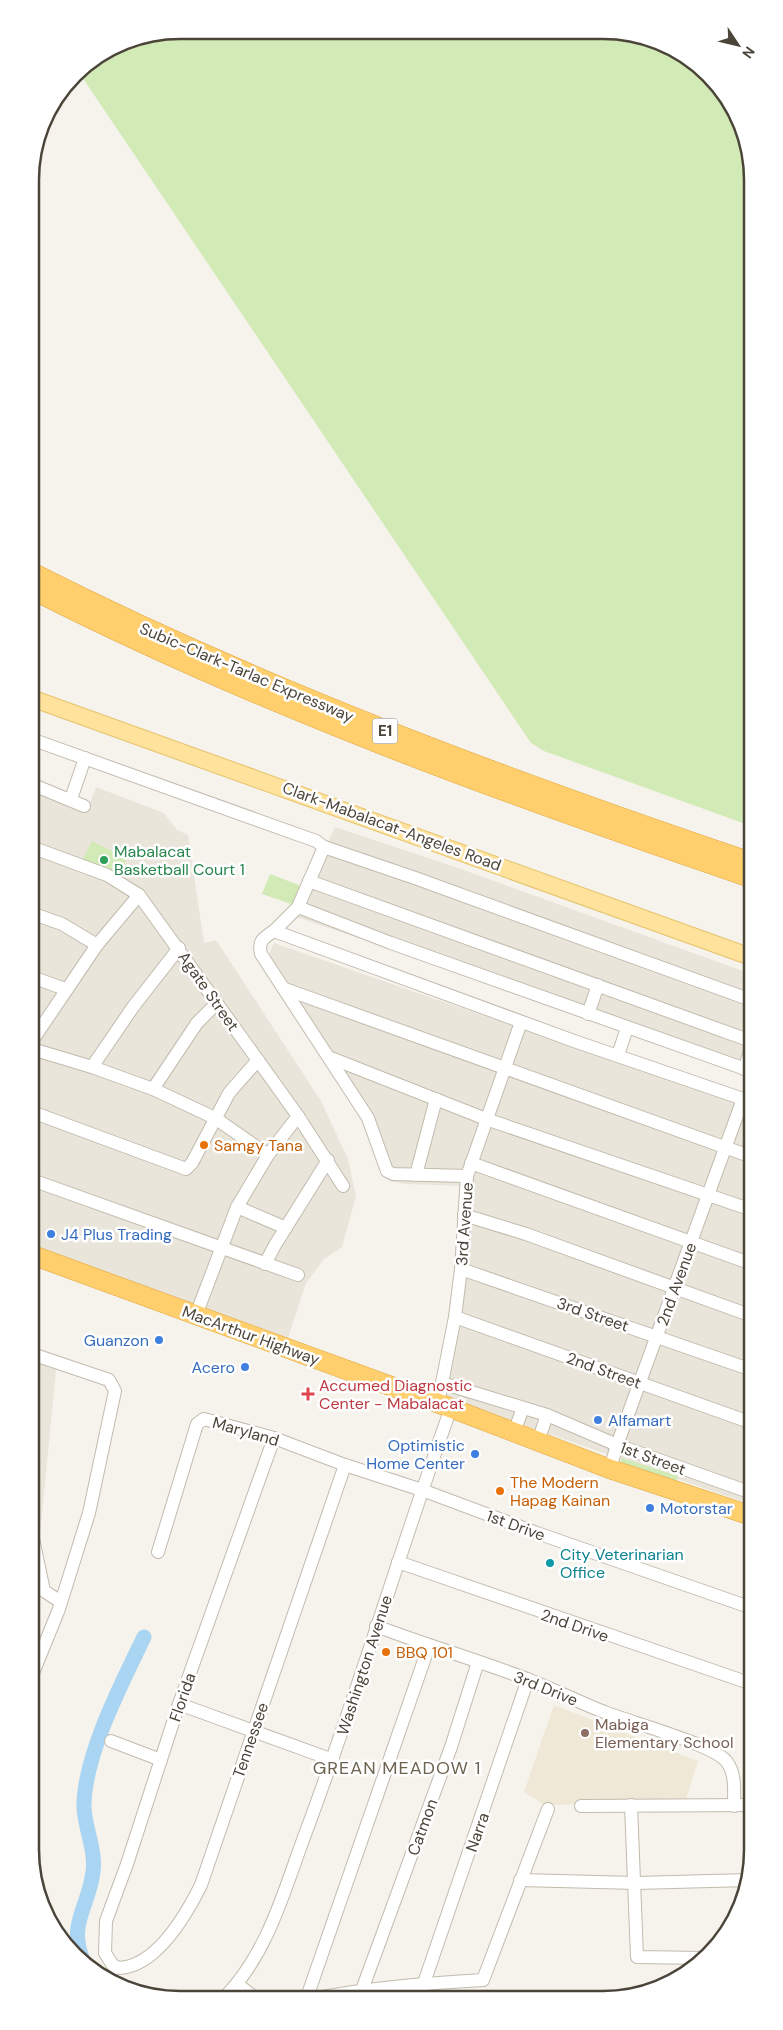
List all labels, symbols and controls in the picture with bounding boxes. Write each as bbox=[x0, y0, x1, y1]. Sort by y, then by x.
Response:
north arrow bbox=[713, 20, 763, 70]
text: N bbox=[738, 43, 759, 62]
street label: Subic-Clark-Tarlac Expressway bbox=[137, 618, 357, 727]
road number: E1 bbox=[372, 718, 398, 744]
street label: Clark-Mabalacat-Angeles Road bbox=[280, 777, 504, 876]
place label: Mabalacat Basketball Court 1 bbox=[114, 841, 245, 880]
marker: Mabalacat Basketball Court 1 bbox=[98, 854, 110, 866]
street label: Agate Street bbox=[173, 947, 244, 1035]
place label: Samgy Tana bbox=[214, 1135, 303, 1156]
marker: Samgy Tana bbox=[198, 1139, 210, 1151]
street label: 3rd Avenue bbox=[451, 1182, 478, 1267]
place label: J4 Plus Trading bbox=[61, 1224, 172, 1245]
marker: J4 Plus Trading bbox=[45, 1228, 57, 1240]
street label: 2nd Avenue bbox=[652, 1240, 701, 1329]
street label: 3rd Street bbox=[554, 1292, 632, 1337]
street label: MacArthur Highway bbox=[179, 1301, 323, 1370]
place label: Guanzon bbox=[84, 1330, 149, 1351]
marker: Guanzon bbox=[153, 1334, 165, 1346]
street label: 2nd Street bbox=[564, 1347, 644, 1394]
place label: Acero bbox=[191, 1357, 235, 1378]
marker: Acero bbox=[239, 1361, 251, 1373]
place label: Accumed Diagnostic Center - Mabalacat bbox=[319, 1375, 472, 1414]
marker: Accumed Diagnostic Center - Mabalacat bbox=[301, 1387, 315, 1401]
place label: Alfamart bbox=[608, 1410, 671, 1431]
street label: Maryland bbox=[210, 1412, 282, 1451]
marker: Alfamart bbox=[592, 1414, 604, 1426]
place label: Optimistic Home Center bbox=[366, 1435, 465, 1474]
street label: 1st Street bbox=[617, 1437, 689, 1480]
marker: Optimistic Home Center bbox=[469, 1448, 481, 1460]
place label: The Modern Hapag Kainan bbox=[510, 1472, 610, 1511]
marker: The Modern Hapag Kainan bbox=[494, 1485, 506, 1497]
place label: Motorstar bbox=[660, 1498, 733, 1519]
marker: Motorstar bbox=[644, 1502, 656, 1514]
street label: 1st Drive bbox=[484, 1505, 548, 1546]
place label: City Veterinarian Office bbox=[560, 1544, 684, 1583]
marker: City Veterinarian Office bbox=[544, 1557, 556, 1569]
street label: Washington Avenue bbox=[332, 1593, 397, 1738]
street label: 2nd Drive bbox=[538, 1604, 612, 1647]
place label: BBQ 101 bbox=[396, 1642, 453, 1663]
marker: BBQ 101 bbox=[380, 1646, 392, 1658]
street label: 3rd Drive bbox=[511, 1666, 581, 1711]
street label: Florida bbox=[164, 1670, 201, 1724]
street label: Tennessee bbox=[228, 1700, 273, 1781]
place label: Mabiga Elementary School bbox=[595, 1714, 733, 1753]
marker: Mabiga Elementary School bbox=[579, 1727, 591, 1739]
district label: GREAN MEADOW 1 bbox=[313, 1756, 481, 1780]
street label: Catmon bbox=[402, 1796, 442, 1859]
street label: Narra bbox=[461, 1810, 494, 1855]

